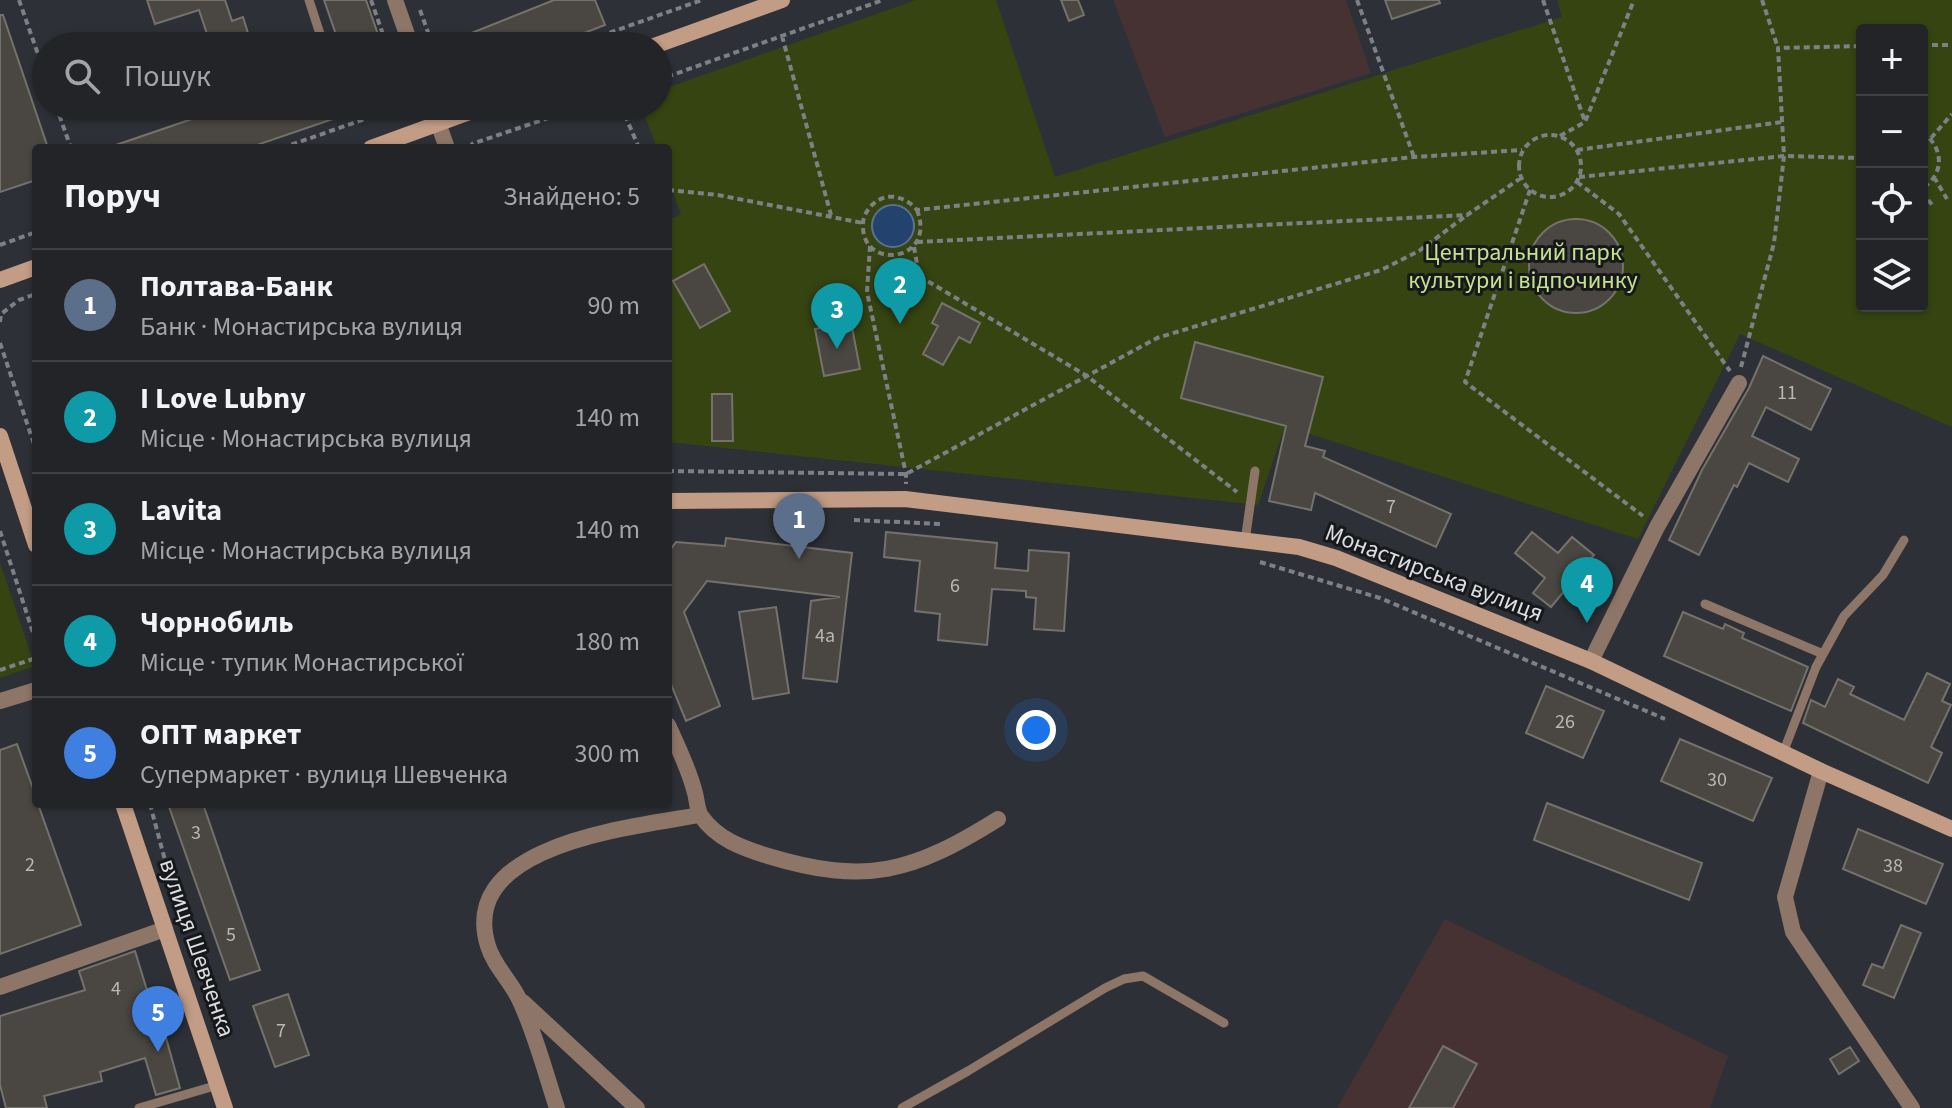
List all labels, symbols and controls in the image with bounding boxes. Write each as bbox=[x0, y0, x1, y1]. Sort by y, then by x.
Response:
map controls bbox=[1856, 24, 1928, 312]
button: + bbox=[1856, 24, 1928, 96]
search box bbox=[32, 32, 672, 120]
icon: search bbox=[60, 54, 104, 98]
text: Пошук bbox=[124, 55, 211, 98]
button: − bbox=[1856, 96, 1928, 168]
button: locate bbox=[1856, 168, 1928, 240]
text: Поруч bbox=[64, 172, 161, 221]
text: Знайдено: 5 bbox=[503, 178, 640, 215]
park label: Центральний парк культури і відпочинку bbox=[1408, 235, 1638, 298]
button: layers bbox=[1856, 240, 1928, 312]
pin: 2 bbox=[874, 258, 926, 324]
text: Полтава-Банк bbox=[140, 265, 333, 308]
pin: 3 bbox=[811, 283, 863, 349]
text: 1 bbox=[83, 287, 97, 324]
text: 90 m bbox=[587, 287, 640, 324]
text: Банк · Монастирська вулиця bbox=[140, 308, 463, 345]
text: I Love Lubny bbox=[140, 377, 306, 420]
house number: 11 bbox=[1777, 379, 1797, 407]
text: 2 bbox=[83, 399, 97, 436]
text: 140 m bbox=[574, 399, 640, 436]
text: Місце · Монастирська вулиця bbox=[140, 420, 472, 457]
text: Lavita bbox=[140, 489, 222, 532]
pin: 1 bbox=[773, 493, 825, 559]
house number: 7 bbox=[1386, 493, 1396, 521]
text: 3 bbox=[83, 511, 97, 548]
text: 140 m bbox=[574, 511, 640, 548]
street label: Монастирська вулиця bbox=[1320, 515, 1548, 631]
text: Місце · Монастирська вулиця bbox=[140, 532, 472, 569]
pin: 4 bbox=[1561, 557, 1613, 623]
house number: 6 bbox=[950, 572, 960, 600]
text: Чорнобиль bbox=[140, 601, 294, 644]
house number: 4а bbox=[815, 622, 835, 650]
text: 4 bbox=[83, 623, 97, 660]
text: 180 m bbox=[574, 623, 640, 660]
text: Місце · тупик Монастирської bbox=[140, 644, 464, 681]
house number: 26 bbox=[1555, 708, 1575, 736]
your location bbox=[1016, 710, 1056, 750]
text: ОПТ маркет bbox=[140, 713, 302, 756]
text: 5 bbox=[83, 735, 97, 772]
text: 300 m bbox=[574, 735, 640, 772]
text: Супермаркет · вулиця Шевченка bbox=[140, 756, 508, 793]
house number: 30 bbox=[1707, 766, 1727, 794]
house number: 3 bbox=[191, 819, 201, 847]
house number: 2 bbox=[25, 851, 35, 879]
house number: 38 bbox=[1883, 852, 1903, 880]
street label: вулиця Шевченка bbox=[150, 854, 244, 1042]
house number: 5 bbox=[226, 921, 236, 949]
house number: 4 bbox=[111, 975, 121, 1003]
pin: 5 bbox=[132, 986, 184, 1052]
house number: 7 bbox=[276, 1017, 286, 1045]

